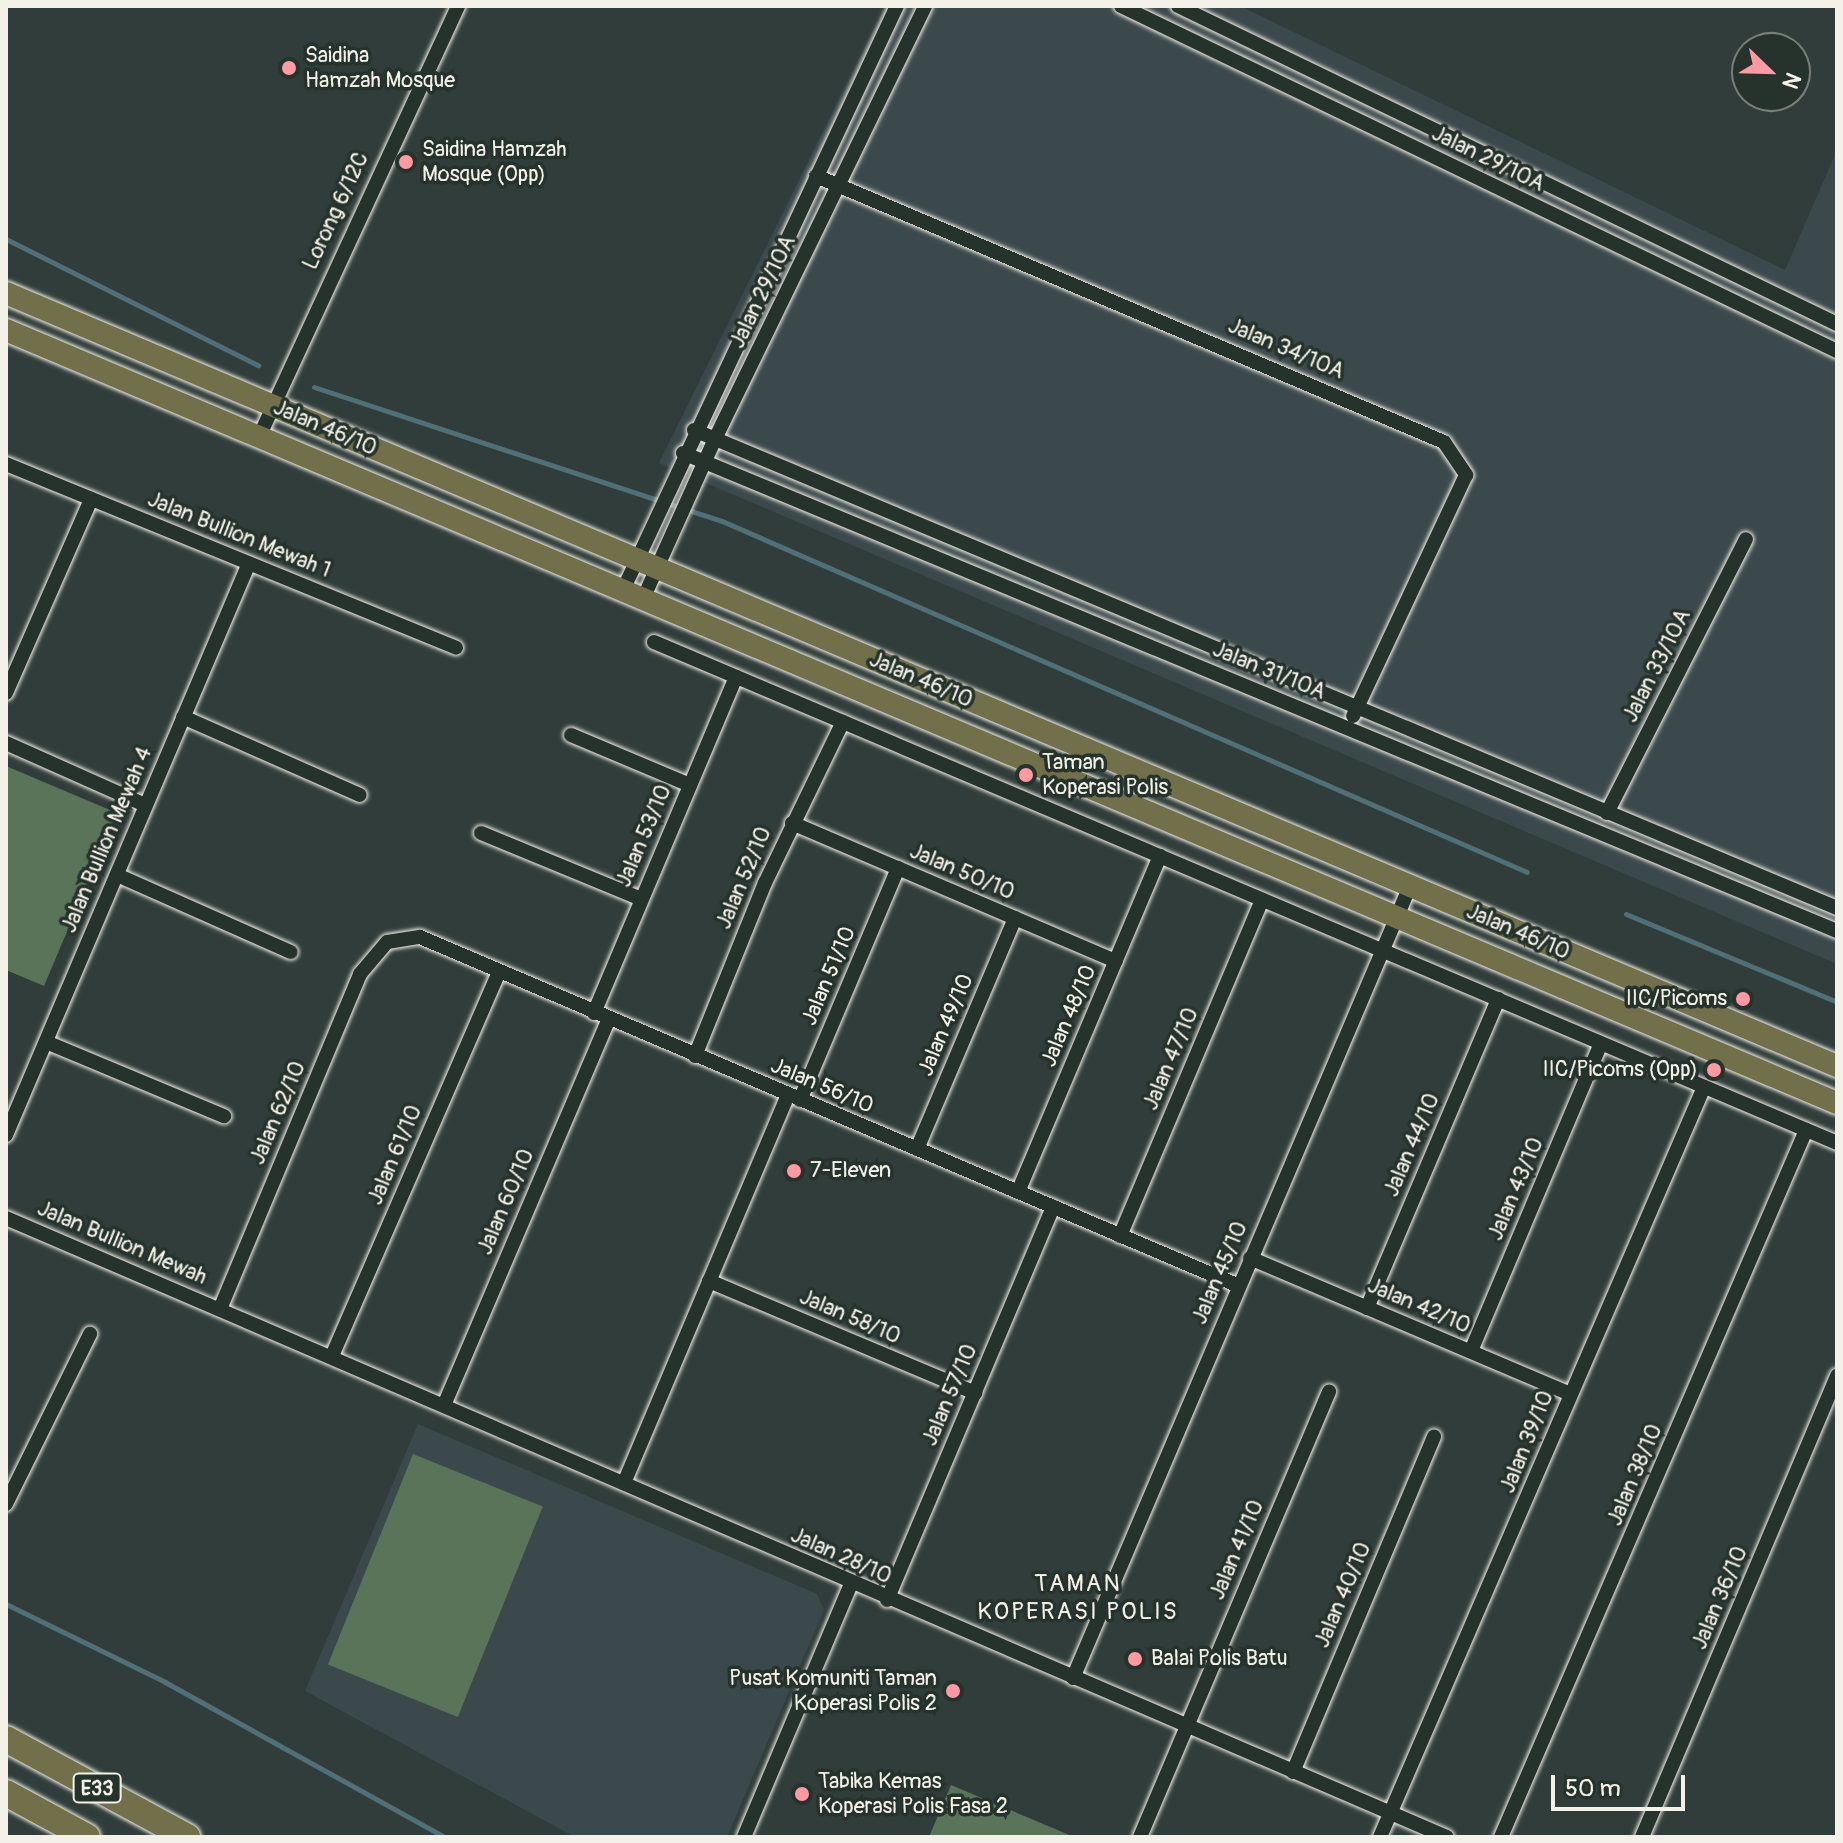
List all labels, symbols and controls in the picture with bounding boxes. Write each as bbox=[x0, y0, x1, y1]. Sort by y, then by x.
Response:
north arrow bbox=[1731, 32, 1811, 112]
place label: Saidina Hamzah Mosque bbox=[305, 42, 455, 94]
marker: Saidina Hamzah Mosque bbox=[280, 59, 298, 77]
text: N bbox=[1775, 68, 1807, 93]
street label: Jalan 29/10A bbox=[1427, 120, 1549, 198]
place label: Saidina Hamzah Mosque (Opp) bbox=[422, 136, 567, 188]
street label: Lorong 6/12C bbox=[297, 148, 375, 274]
marker: Saidina Hamzah Mosque (Opp) bbox=[397, 153, 415, 171]
street label: Jalan 29/10A bbox=[724, 231, 802, 353]
street label: Jalan 34/10A bbox=[1224, 313, 1348, 385]
street label: Jalan 46/10 bbox=[269, 394, 381, 462]
street label: Jalan Bullion Mewah 1 bbox=[144, 486, 334, 584]
street label: Jalan 33/10A bbox=[1617, 605, 1697, 727]
street label: Jalan 31/10A bbox=[1209, 636, 1329, 706]
street label: Jalan 46/10 bbox=[865, 646, 977, 714]
street label: Jalan Bullion Mewah 4 bbox=[56, 743, 158, 937]
place label: Taman Koperasi Polis bbox=[1042, 749, 1168, 800]
marker: Taman Koperasi Polis bbox=[1017, 766, 1035, 784]
street label: Jalan 53/10 bbox=[611, 781, 677, 891]
street label: Jalan 52/10 bbox=[711, 823, 777, 933]
street label: Jalan 50/10 bbox=[906, 838, 1018, 906]
street label: Jalan 46/10 bbox=[1462, 898, 1574, 966]
street label: Jalan 51/10 bbox=[796, 923, 862, 1029]
street label: Jalan 48/10 bbox=[1036, 961, 1102, 1071]
street label: Jalan 49/10 bbox=[913, 970, 979, 1080]
place label: IIC/Picoms bbox=[1626, 986, 1727, 1012]
marker: IIC/Picoms bbox=[1734, 990, 1752, 1008]
street label: Jalan 47/10 bbox=[1138, 1004, 1204, 1114]
street label: Jalan 56/10 bbox=[767, 1053, 877, 1119]
street label: Jalan 62/10 bbox=[244, 1057, 312, 1169]
place label: IIC/Picoms (Opp) bbox=[1542, 1057, 1698, 1083]
marker: IIC/Picoms (Opp) bbox=[1705, 1061, 1723, 1079]
street label: Jalan 44/10 bbox=[1378, 1089, 1446, 1201]
street label: Jalan 61/10 bbox=[362, 1101, 428, 1209]
street label: Jalan 43/10 bbox=[1482, 1134, 1550, 1244]
street label: Jalan 60/10 bbox=[472, 1145, 540, 1259]
place label: 7-Eleven bbox=[810, 1158, 891, 1184]
marker: 7-Eleven bbox=[785, 1162, 803, 1180]
street label: Jalan Bullion Mewah bbox=[33, 1195, 211, 1291]
street label: Jalan 45/10 bbox=[1187, 1218, 1253, 1328]
street label: Jalan 42/10 bbox=[1363, 1272, 1475, 1340]
street label: Jalan 58/10 bbox=[795, 1284, 905, 1350]
street label: Jalan 57/10 bbox=[917, 1340, 983, 1450]
street label: Jalan 39/10 bbox=[1495, 1387, 1559, 1497]
street label: Jalan 38/10 bbox=[1602, 1420, 1668, 1530]
street label: Jalan 41/10 bbox=[1204, 1496, 1270, 1604]
street label: Jalan 28/10 bbox=[786, 1522, 896, 1590]
street label: Jalan 40/10 bbox=[1309, 1538, 1377, 1652]
street label: Jalan 36/10 bbox=[1686, 1542, 1754, 1654]
district label: TAMAN KOPERASI POLIS bbox=[977, 1570, 1179, 1626]
place label: Balai Polis Batu bbox=[1151, 1646, 1288, 1672]
marker: Balai Polis Batu bbox=[1126, 1650, 1144, 1668]
place label: Pusat Komuniti Taman Koperasi Polis 2 bbox=[729, 1665, 937, 1716]
marker: Pusat Komuniti Taman Koperasi Polis 2 bbox=[944, 1682, 962, 1700]
scale bar bbox=[1555, 1759, 1689, 1809]
place label: Tabika Kemas Koperasi Polis Fasa 2 bbox=[818, 1768, 1008, 1820]
road number: E33 bbox=[71, 1772, 123, 1804]
text: 50 m bbox=[1565, 1774, 1621, 1803]
marker: Tabika Kemas Koperasi Polis Fasa 2 bbox=[793, 1785, 811, 1803]

